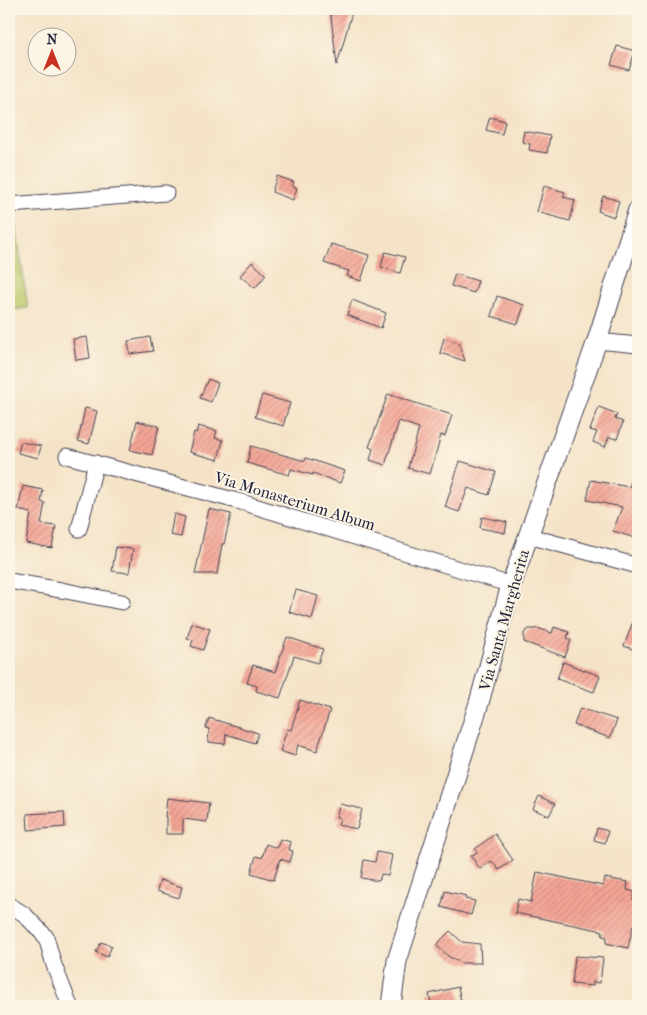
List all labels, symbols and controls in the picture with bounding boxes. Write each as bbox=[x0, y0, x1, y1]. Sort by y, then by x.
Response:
north arrow bbox=[28, 28, 78, 78]
text: N bbox=[47, 31, 58, 48]
street label: Via Monasterium Album bbox=[211, 467, 378, 535]
street label: Via Santa Margherita bbox=[474, 547, 533, 694]

